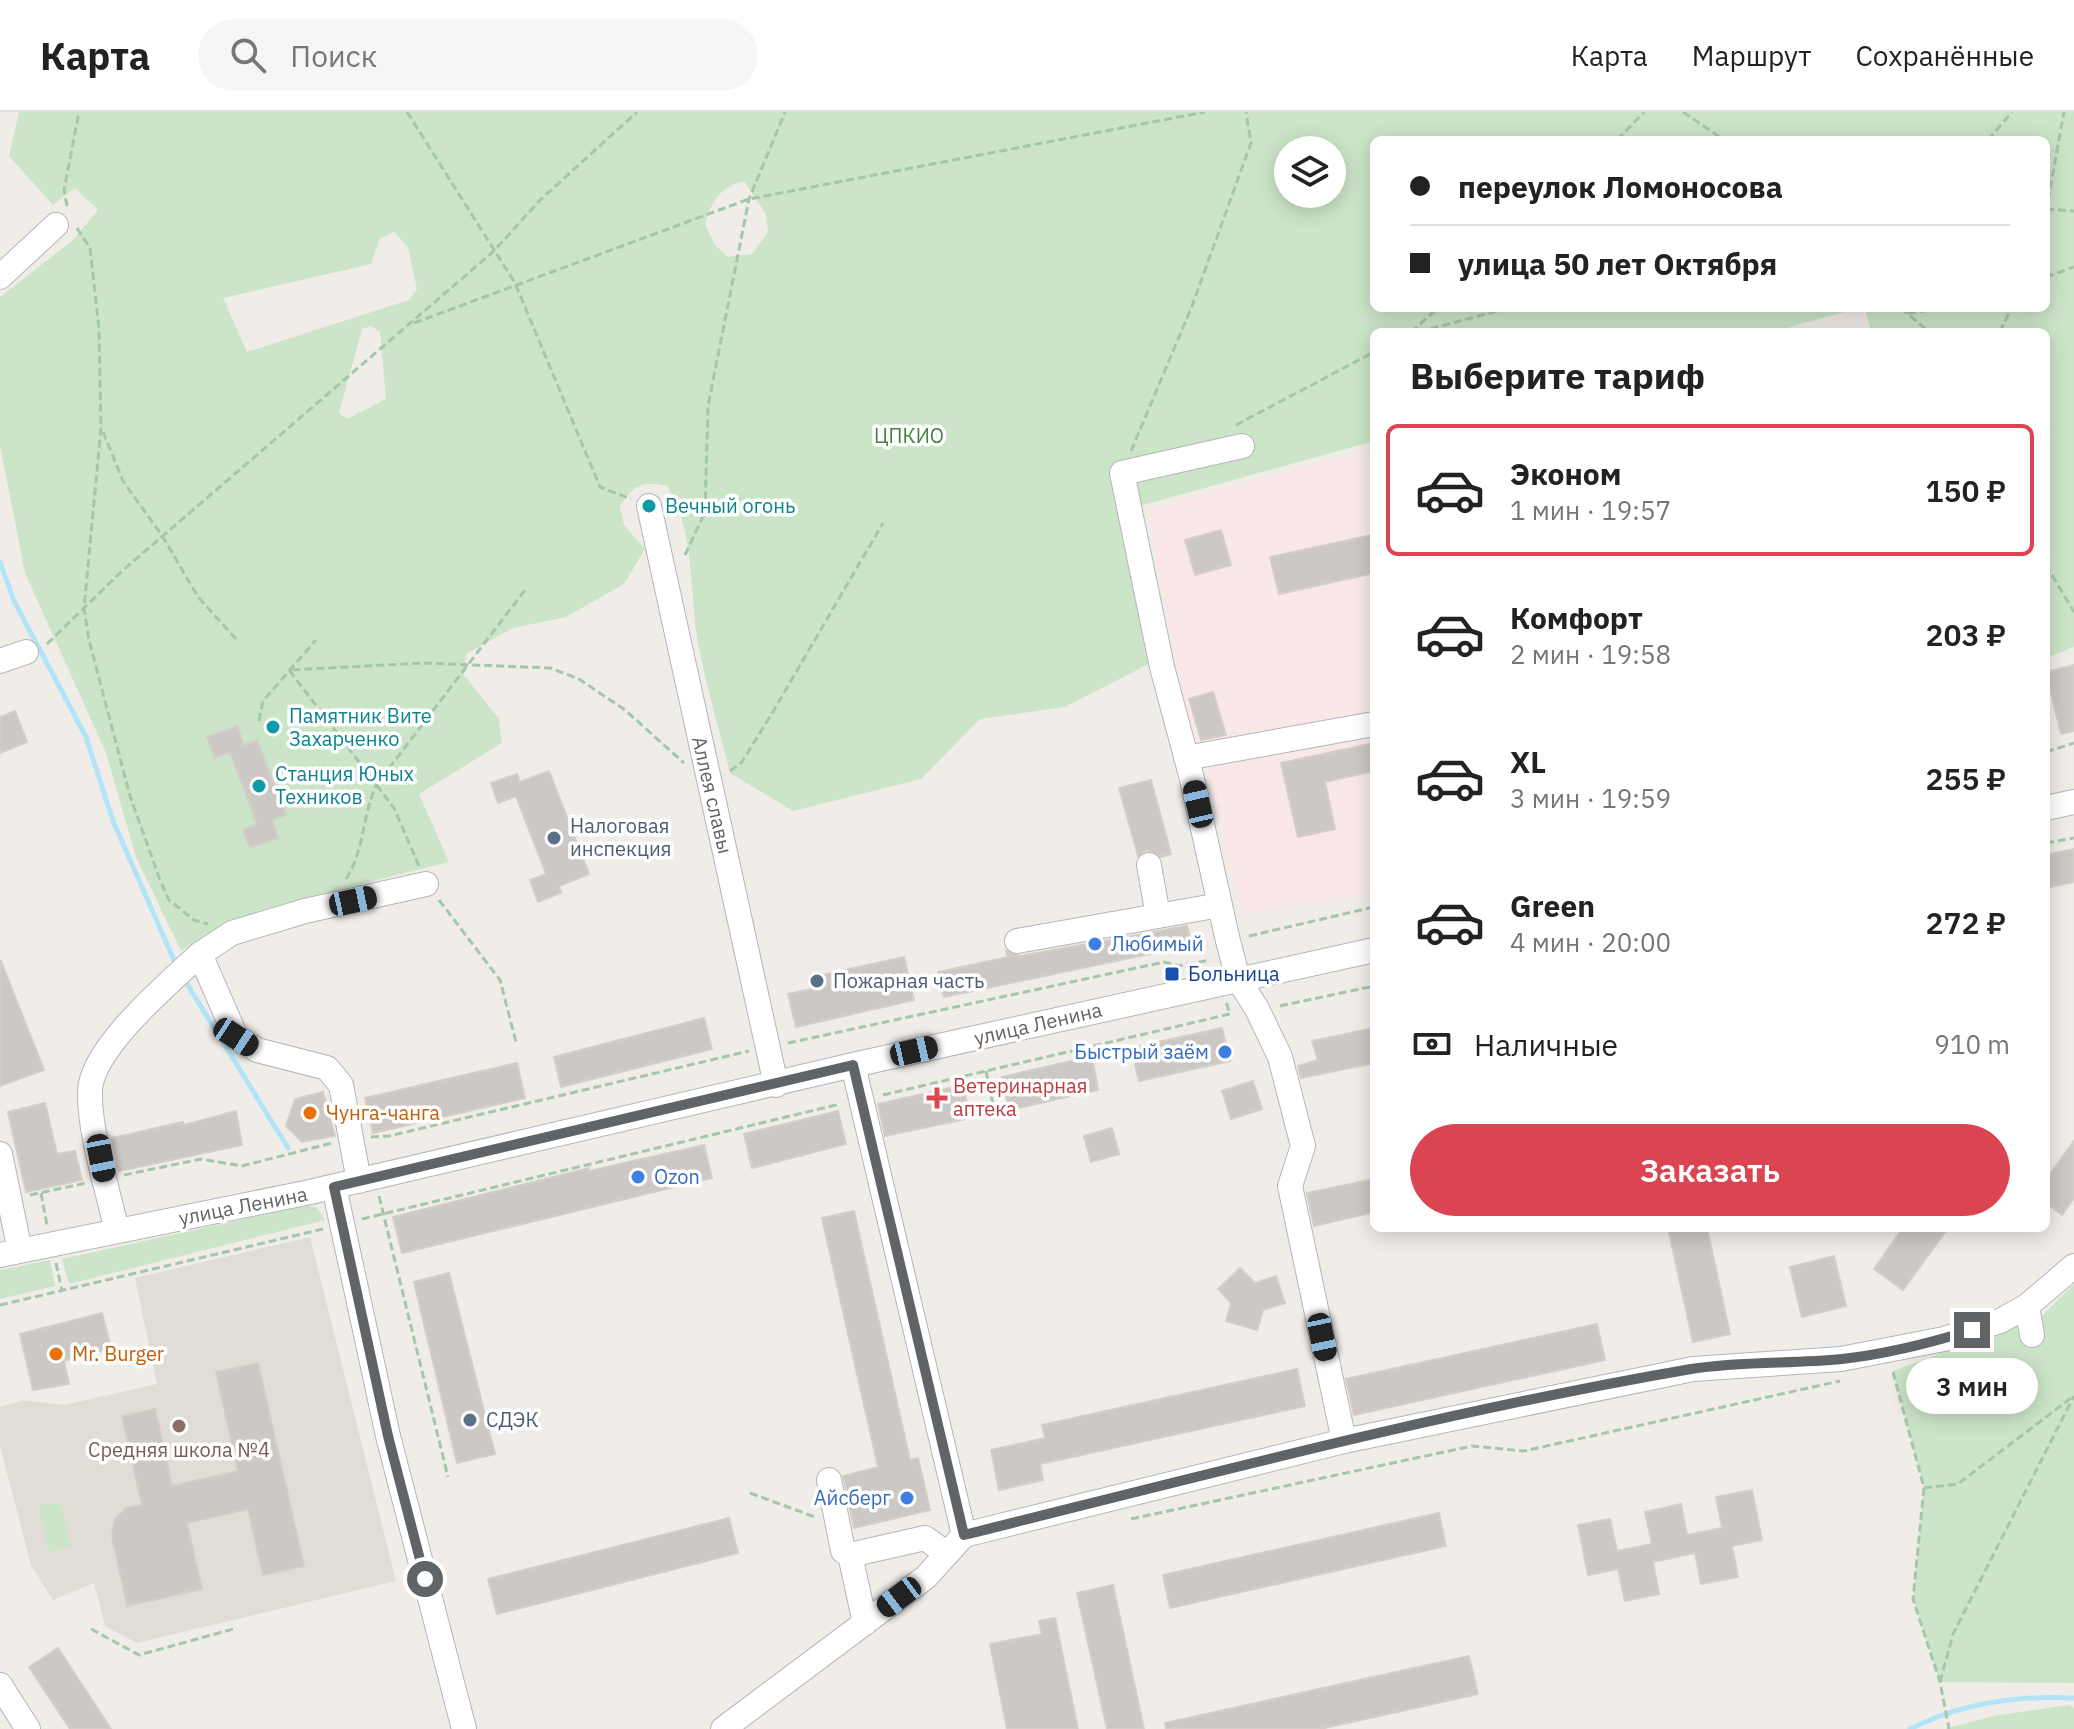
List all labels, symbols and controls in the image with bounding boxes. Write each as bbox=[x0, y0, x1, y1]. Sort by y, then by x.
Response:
search box bbox=[198, 19, 758, 91]
text: Карта bbox=[40, 31, 150, 80]
icon: search bbox=[226, 33, 270, 77]
text: Поиск bbox=[290, 36, 377, 75]
text: Карта bbox=[1571, 37, 1648, 74]
text: Маршрут bbox=[1692, 37, 1811, 74]
text: Сохранённые bbox=[1855, 37, 2034, 74]
map controls bbox=[1274, 136, 1346, 208]
button: layers bbox=[1274, 136, 1346, 208]
text: переулок Ломоносова bbox=[1458, 167, 1783, 206]
text: улица 50 лет Октября bbox=[1458, 244, 1777, 283]
text: Выберите тариф bbox=[1410, 352, 1705, 399]
park label: ЦПКИО bbox=[874, 422, 944, 449]
icon: car bbox=[1414, 454, 1486, 526]
text: Эконом bbox=[1510, 454, 1621, 493]
text: 150 ₽ bbox=[1925, 471, 2006, 510]
place label: Вечный огонь bbox=[665, 492, 795, 519]
text: 1 мин · 19:57 bbox=[1510, 493, 1671, 527]
marker: Вечный огонь bbox=[640, 497, 658, 515]
icon: car bbox=[1414, 598, 1486, 670]
text: Комфорт bbox=[1510, 598, 1643, 637]
text: 203 ₽ bbox=[1925, 615, 2006, 654]
text: 2 мин · 19:58 bbox=[1510, 637, 1671, 671]
place label: Памятник Вите Захарченко bbox=[289, 702, 432, 752]
marker: Памятник Вите Захарченко bbox=[264, 718, 282, 736]
street label: Аллея славы bbox=[686, 733, 739, 856]
icon: car bbox=[1414, 742, 1486, 814]
text: XL bbox=[1510, 742, 1546, 781]
text: 255 ₽ bbox=[1925, 759, 2006, 798]
place label: Станция Юных Техников bbox=[275, 760, 414, 810]
marker: Станция Юных Техников bbox=[250, 777, 268, 795]
car bbox=[1181, 778, 1215, 830]
text: 3 мин · 19:59 bbox=[1510, 781, 1671, 815]
place label: Налоговая инспекция bbox=[570, 812, 671, 862]
marker: Налоговая инспекция bbox=[545, 829, 563, 847]
car bbox=[327, 884, 379, 918]
icon: car bbox=[1414, 886, 1486, 958]
text: Green bbox=[1510, 886, 1595, 925]
text: 272 ₽ bbox=[1925, 903, 2006, 942]
text: 4 мин · 20:00 bbox=[1510, 925, 1671, 959]
place label: Любимый bbox=[1111, 930, 1204, 957]
marker: Любимый bbox=[1086, 935, 1104, 953]
place label: Больница bbox=[1188, 960, 1280, 987]
marker: Больница bbox=[1163, 965, 1181, 983]
place label: Пожарная часть bbox=[833, 967, 985, 994]
marker: Пожарная часть bbox=[808, 972, 826, 990]
street label: улица Ленина bbox=[971, 996, 1105, 1051]
car bbox=[209, 1014, 263, 1060]
icon: cash bbox=[1410, 1022, 1454, 1066]
text: Наличные bbox=[1474, 1025, 1618, 1064]
text: 910 m bbox=[1934, 1027, 2010, 1061]
car bbox=[888, 1034, 940, 1068]
place label: Быстрый заём bbox=[1074, 1038, 1209, 1065]
marker: Быстрый заём bbox=[1216, 1043, 1234, 1061]
place label: Ветеринарная аптека bbox=[953, 1072, 1087, 1122]
marker: Ветеринарная аптека bbox=[928, 1089, 946, 1107]
place label: Чунга-чанга bbox=[326, 1099, 440, 1126]
marker: Чунга-чанга bbox=[301, 1104, 319, 1122]
button: Заказать bbox=[1410, 1124, 2010, 1216]
car bbox=[85, 1132, 117, 1184]
place label: Ozon bbox=[654, 1163, 700, 1190]
marker: Ozon bbox=[629, 1168, 647, 1186]
street label: улица Ленина bbox=[176, 1180, 310, 1231]
car bbox=[1305, 1311, 1339, 1363]
route end bbox=[1954, 1312, 1990, 1348]
place label: Mr. Burger bbox=[72, 1340, 164, 1367]
marker: Mr. Burger bbox=[47, 1345, 65, 1363]
callout: 3 мин bbox=[1906, 1358, 2038, 1414]
text: 3 мин bbox=[1936, 1369, 2008, 1403]
place label: СДЭК bbox=[486, 1406, 539, 1433]
marker: СДЭК bbox=[461, 1411, 479, 1429]
marker: Средняя школа №4 bbox=[170, 1417, 188, 1435]
place label: Средняя школа №4 bbox=[88, 1436, 270, 1463]
place label: Айсберг bbox=[814, 1484, 891, 1511]
marker: Айсберг bbox=[898, 1489, 916, 1507]
route start bbox=[407, 1561, 443, 1597]
car bbox=[873, 1573, 925, 1621]

